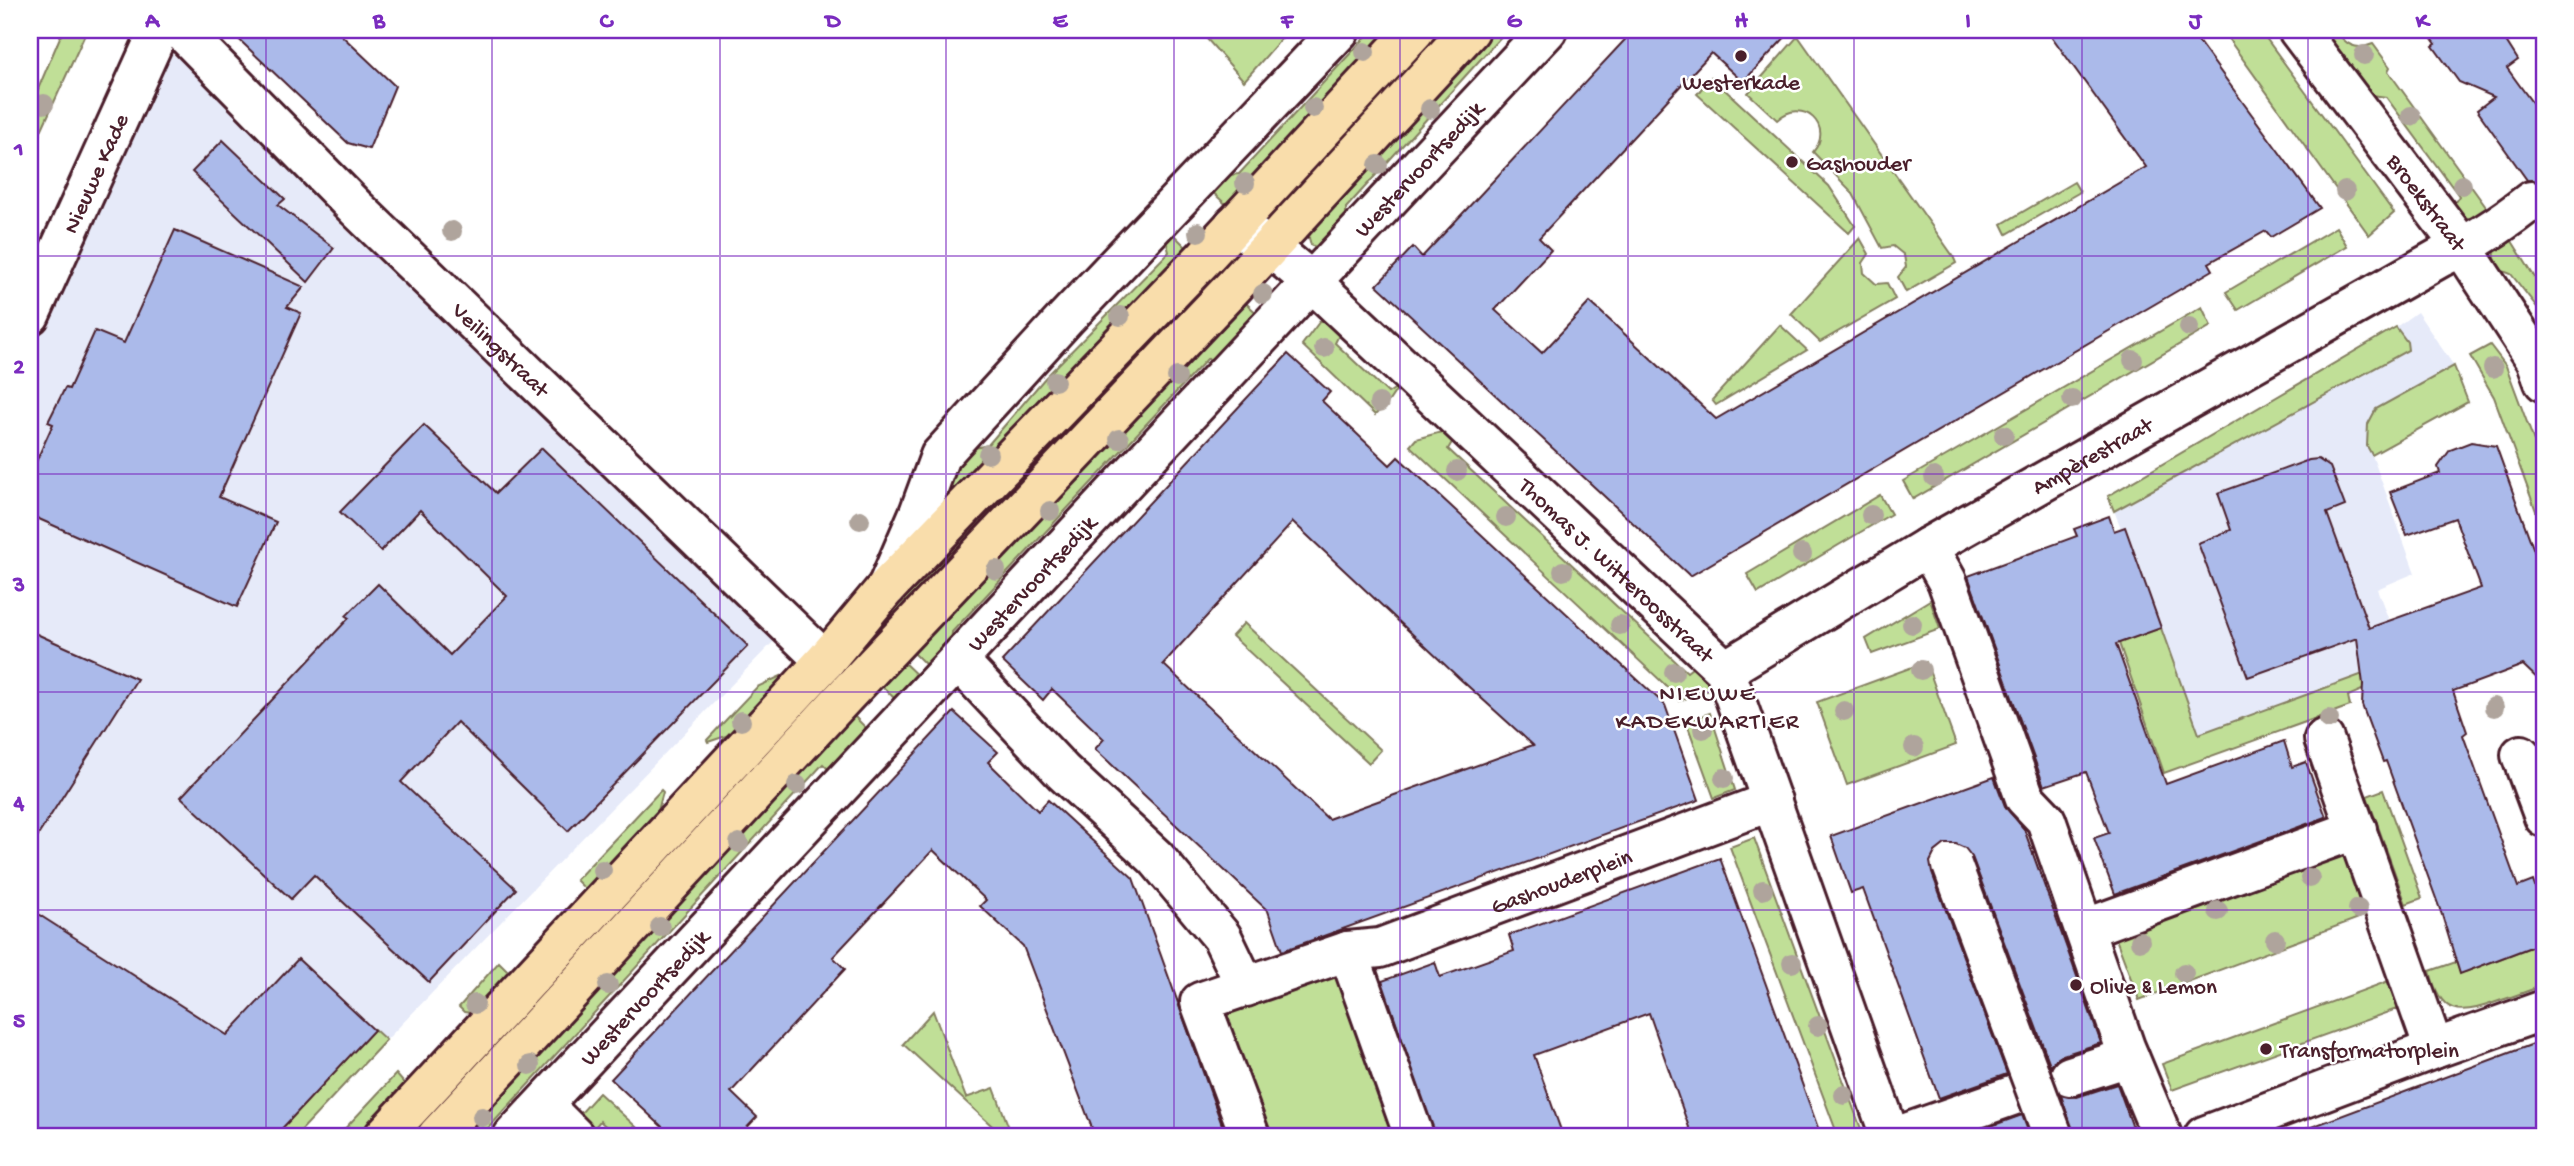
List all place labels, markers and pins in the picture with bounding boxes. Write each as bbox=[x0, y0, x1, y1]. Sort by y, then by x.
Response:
marker: Westerkade bbox=[1733, 48, 1749, 64]
place label: Westerkade bbox=[1682, 71, 1801, 98]
place label: Gashouder bbox=[1806, 152, 1912, 179]
marker: Gashouder bbox=[1784, 154, 1800, 170]
place label: Olive & Lemon bbox=[2090, 975, 2217, 1002]
marker: Olive & Lemon bbox=[2068, 977, 2084, 993]
place label: Transformatorplein bbox=[2278, 1039, 2459, 1066]
marker: Transformatorplein bbox=[2258, 1041, 2274, 1057]

